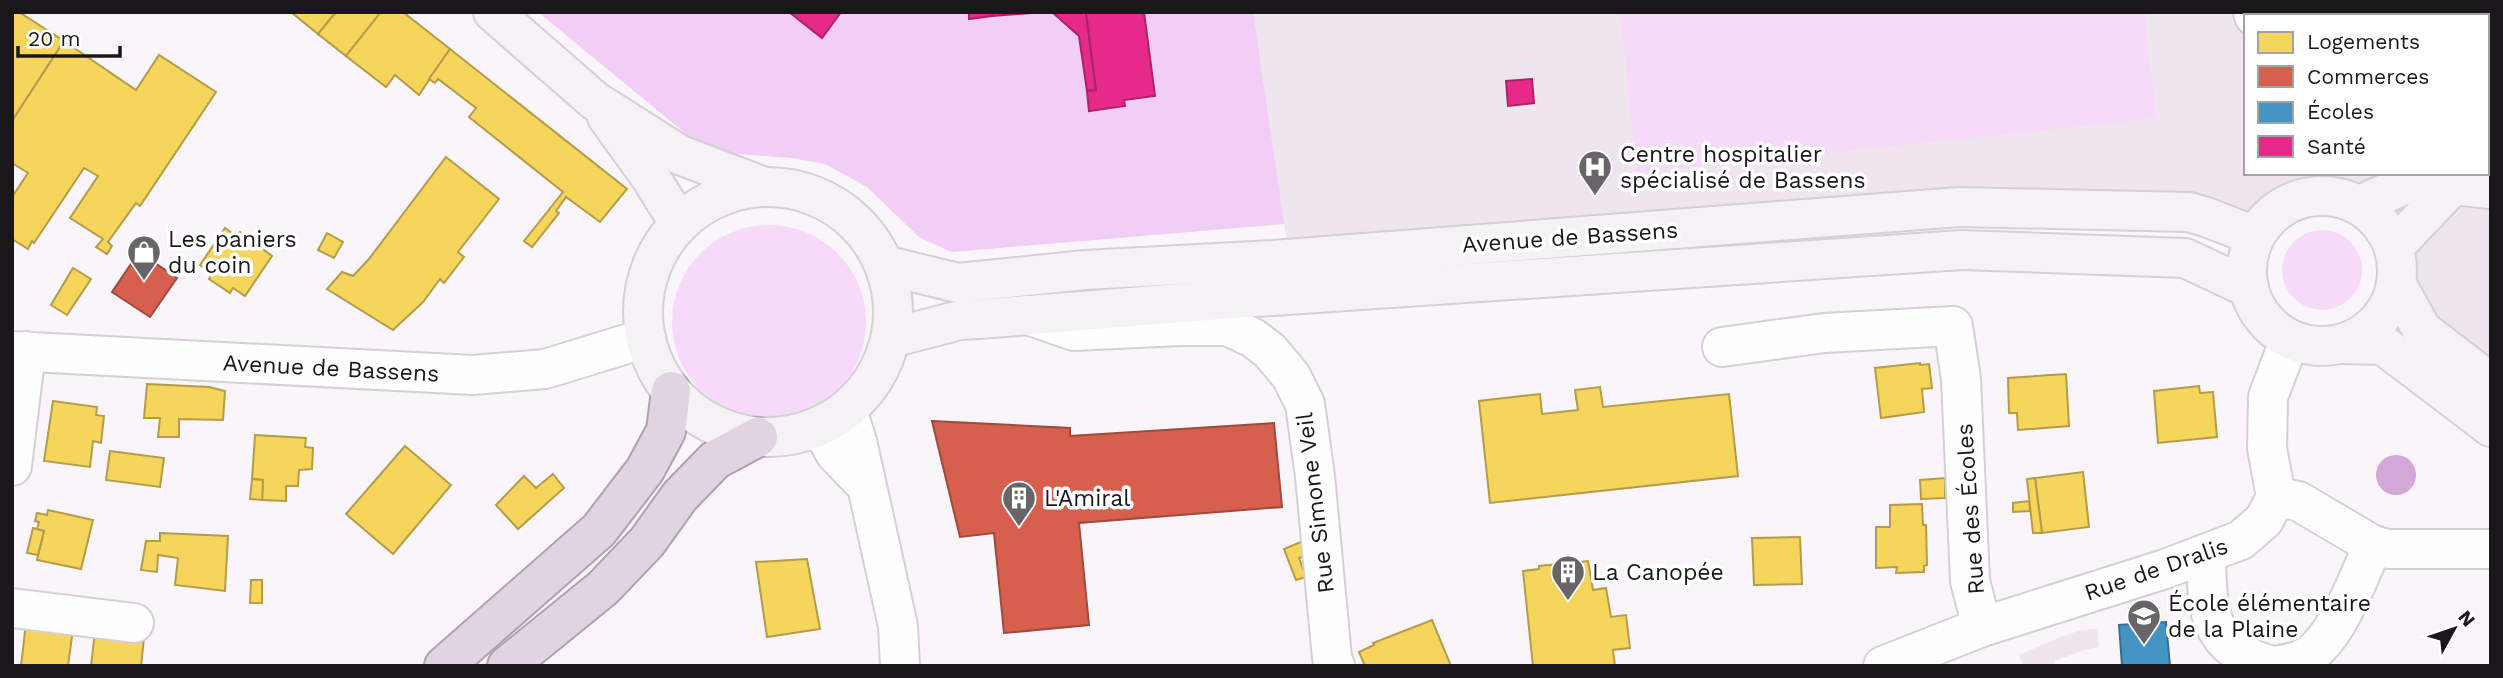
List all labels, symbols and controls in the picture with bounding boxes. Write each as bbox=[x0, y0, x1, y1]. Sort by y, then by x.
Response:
scale bar bbox=[18, 14, 119, 58]
legend bbox=[2244, 14, 2489, 175]
text: 20 m bbox=[28, 26, 80, 51]
text: Logements bbox=[2307, 29, 2420, 54]
text: Commerces bbox=[2307, 64, 2429, 89]
text: Écoles bbox=[2307, 99, 2374, 124]
text: Santé bbox=[2307, 134, 2366, 159]
place label: Centre hospitalier spécialisé de Bassens bbox=[1620, 141, 1866, 194]
hospital icon: Centre hospitalier spécialisé de Bassens bbox=[1576, 148, 1614, 197]
street label: Avenue de Bassens bbox=[1461, 216, 1679, 259]
place label: Les paniers du coin bbox=[168, 226, 297, 279]
shop icon: Les paniers du coin bbox=[125, 233, 163, 282]
street label: Avenue de Bassens bbox=[222, 349, 440, 388]
street label: Rue Simone Veil bbox=[1291, 411, 1340, 595]
street label: Rue des Écoles bbox=[1951, 423, 1990, 595]
building icon: L'Amiral bbox=[1000, 479, 1038, 528]
place label: L'Amiral bbox=[1044, 485, 1130, 512]
street label: Rue de Dralis bbox=[2081, 532, 2231, 607]
building icon: La Canopée bbox=[1549, 553, 1587, 602]
place label: La Canopée bbox=[1592, 559, 1724, 586]
place label: École élémentaire de la Plaine bbox=[2168, 590, 2371, 643]
north arrow bbox=[2419, 594, 2489, 664]
school or university icon: École élémentaire de la Plaine bbox=[2125, 597, 2163, 646]
text: N bbox=[2453, 606, 2480, 631]

